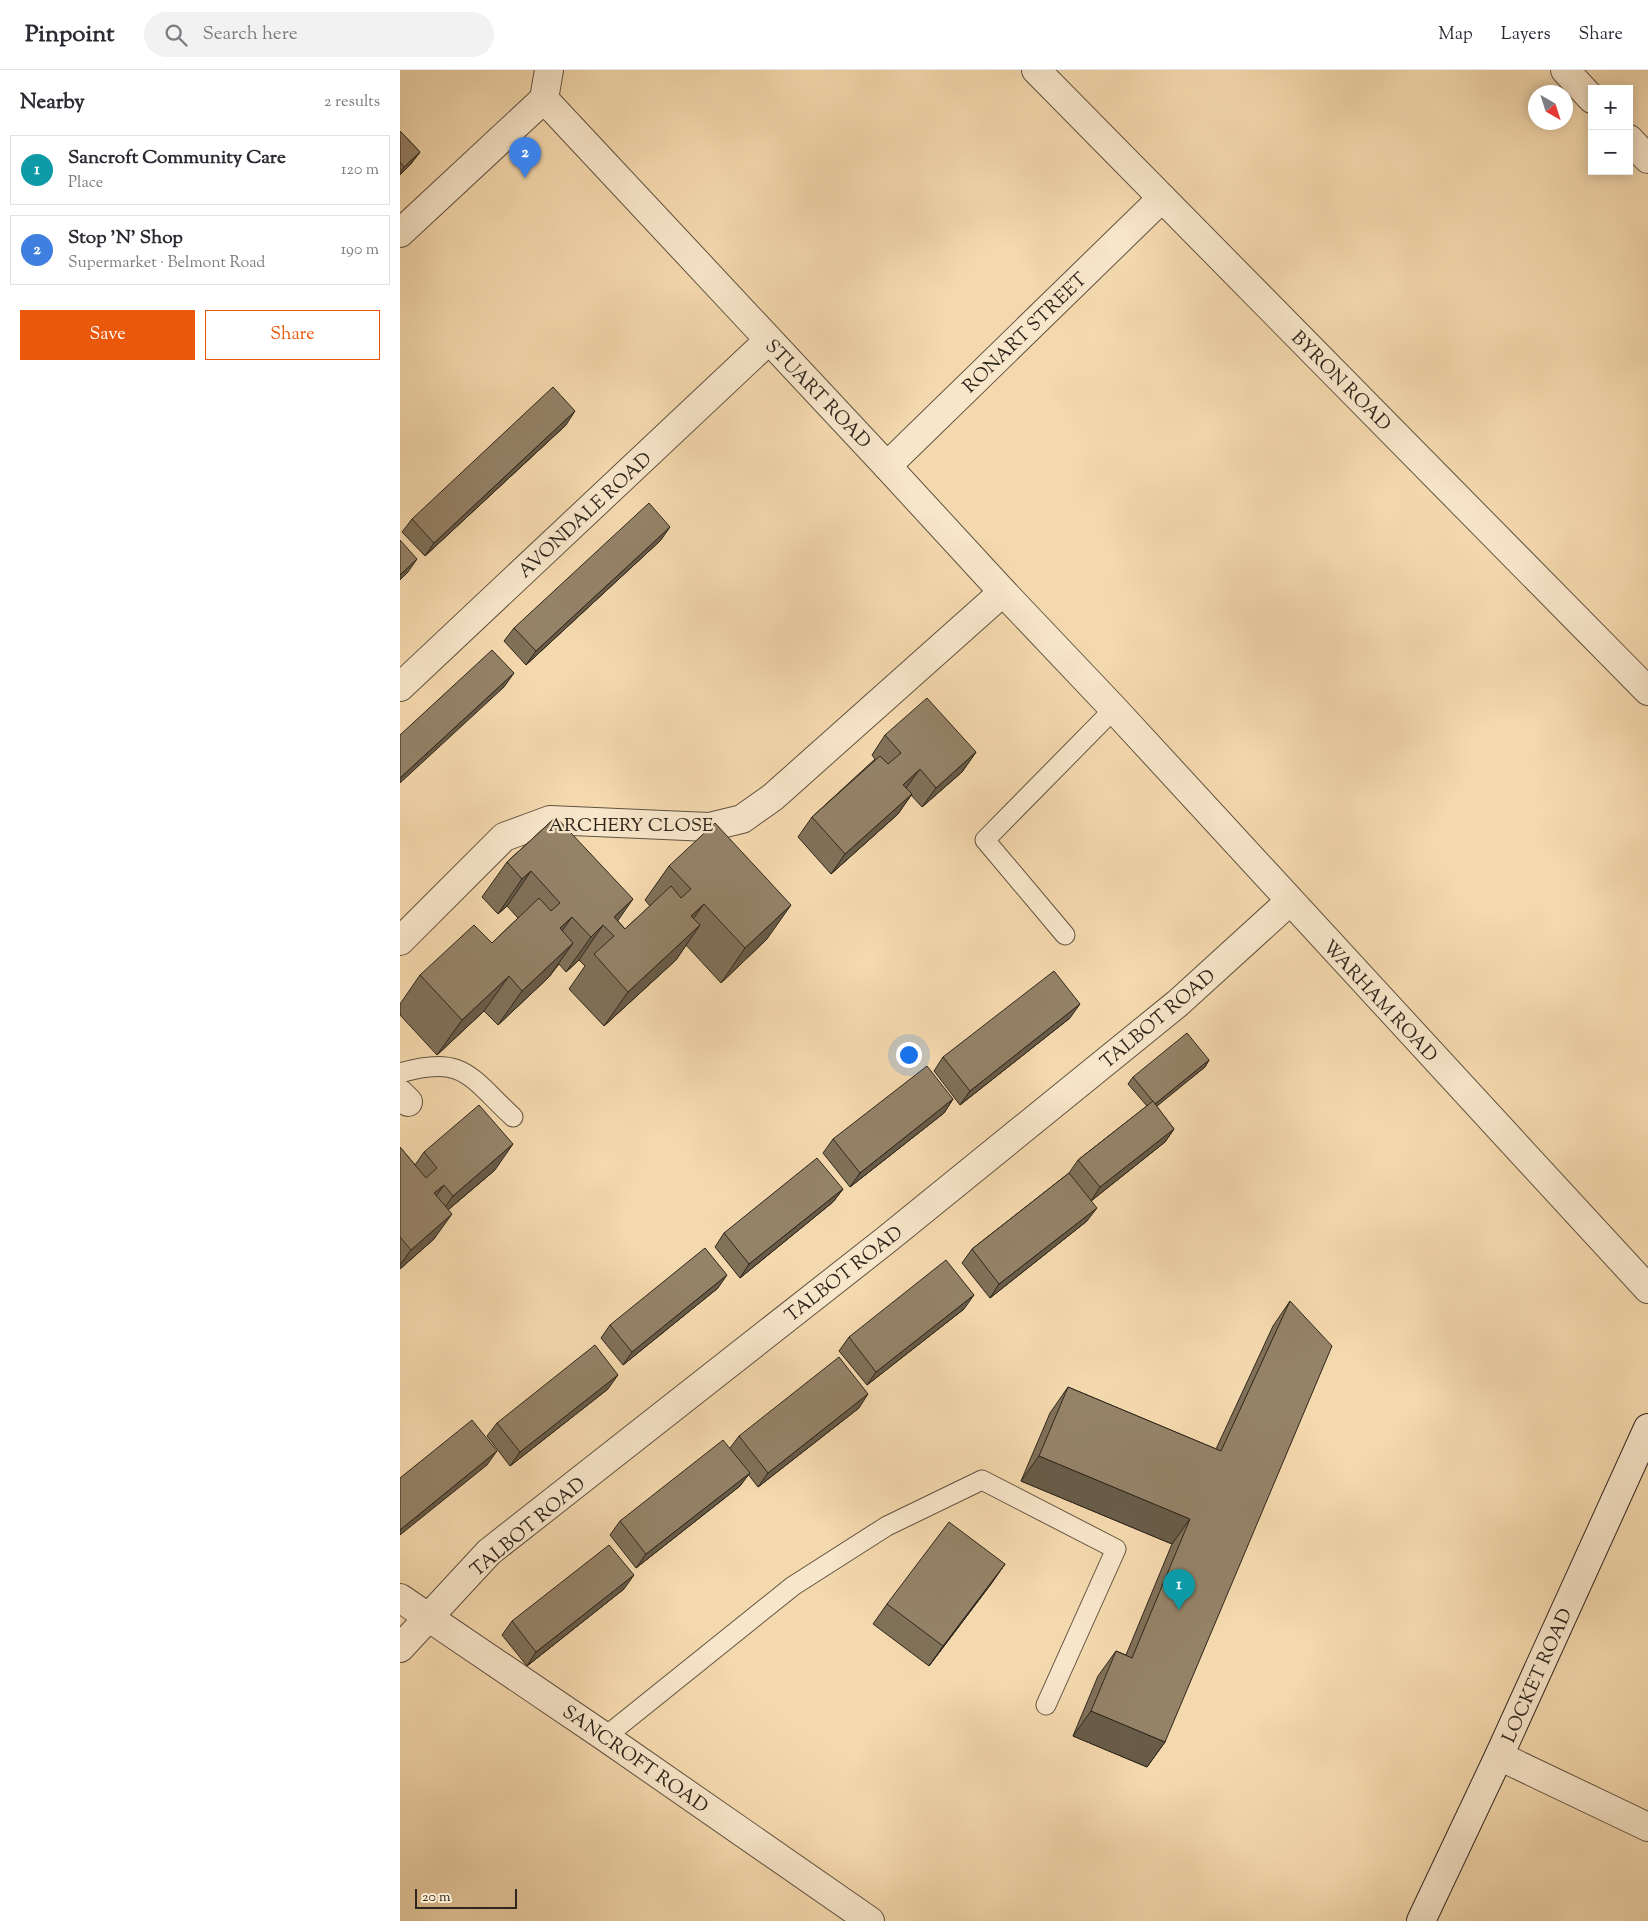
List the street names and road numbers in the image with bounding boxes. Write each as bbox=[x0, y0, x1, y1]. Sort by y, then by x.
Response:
street label: RONART STREET bbox=[958, 267, 1094, 400]
street label: BYRON ROAD bbox=[1284, 326, 1396, 438]
street label: STUART ROAD bbox=[758, 334, 876, 455]
street label: AVONDALE ROAD bbox=[513, 447, 659, 585]
street label: ARCHERY CLOSE bbox=[549, 813, 714, 840]
street label: WARHAM ROAD bbox=[1315, 935, 1443, 1069]
street label: TALBOT ROAD bbox=[1095, 964, 1222, 1076]
street label: TALBOT ROAD bbox=[780, 1220, 909, 1330]
street label: TALBOT ROAD bbox=[465, 1472, 592, 1584]
street label: LOCKET ROAD bbox=[1497, 1605, 1580, 1748]
street label: SANCROFT ROAD bbox=[556, 1699, 713, 1821]

